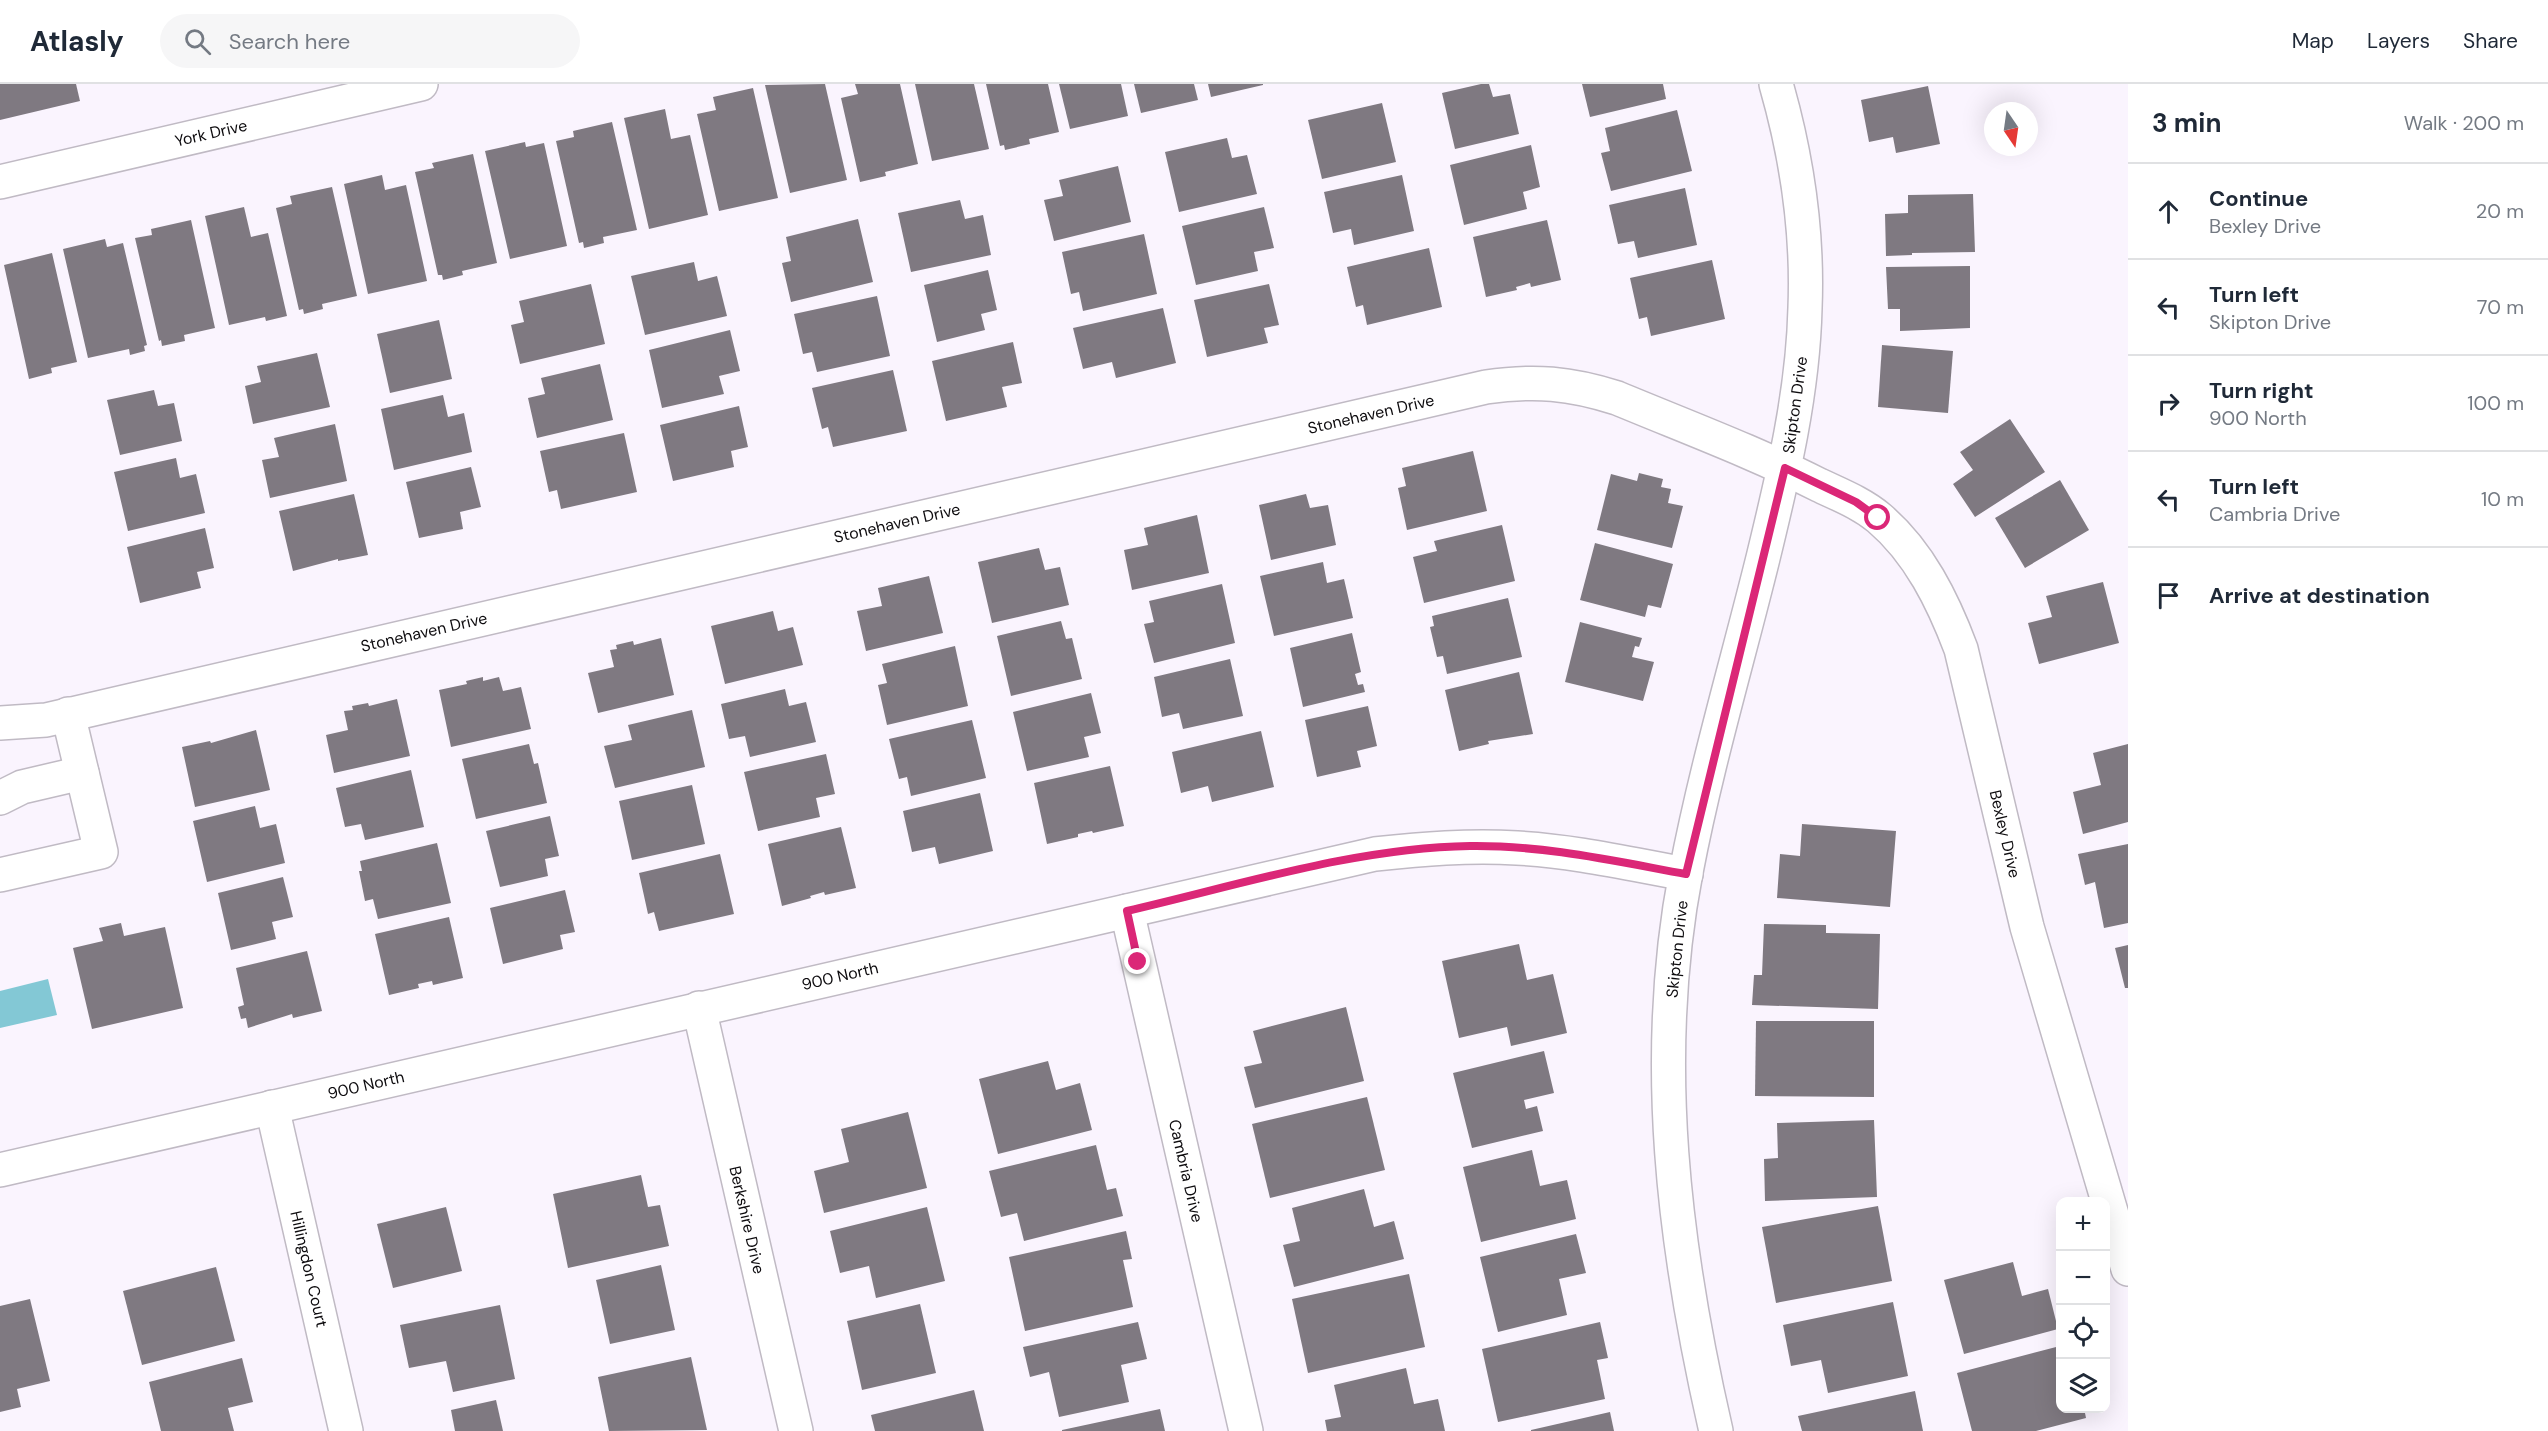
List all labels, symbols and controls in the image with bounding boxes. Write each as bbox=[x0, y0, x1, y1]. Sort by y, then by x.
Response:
search box bbox=[160, 14, 580, 68]
text: Atlasly bbox=[30, 23, 124, 60]
icon: search bbox=[181, 25, 214, 58]
text: Search here bbox=[229, 27, 350, 56]
text: Map bbox=[2292, 27, 2334, 55]
text: Layers bbox=[2367, 27, 2430, 55]
text: Share bbox=[2463, 27, 2518, 55]
north arrow bbox=[1984, 102, 2038, 156]
text: 3 min bbox=[2152, 106, 2221, 140]
text: Walk · 200 m bbox=[2404, 110, 2524, 136]
street label: York Drive bbox=[173, 115, 249, 151]
text: Continue bbox=[2209, 184, 2308, 213]
icon: ahead bbox=[2152, 195, 2185, 228]
text: 20 m bbox=[2476, 198, 2524, 224]
text: Bexley Drive bbox=[2209, 213, 2321, 239]
text: Turn left bbox=[2209, 280, 2299, 309]
icon: left bbox=[2152, 291, 2185, 324]
text: 70 m bbox=[2477, 294, 2524, 320]
text: Skipton Drive bbox=[2209, 309, 2331, 335]
street label: Skipton Drive bbox=[1778, 355, 1812, 455]
text: Turn right bbox=[2209, 376, 2314, 405]
icon: right bbox=[2152, 387, 2185, 420]
street label: Stonehaven Drive bbox=[1306, 389, 1436, 439]
text: 100 m bbox=[2467, 390, 2524, 416]
text: 900 North bbox=[2209, 405, 2307, 431]
text: Turn left bbox=[2209, 472, 2299, 501]
icon: left bbox=[2152, 483, 2185, 516]
text: 10 m bbox=[2481, 486, 2524, 512]
street label: Stonehaven Drive bbox=[832, 498, 962, 548]
text: Cambria Drive bbox=[2209, 501, 2340, 527]
route start bbox=[1864, 504, 1890, 530]
icon: arrive bbox=[2152, 579, 2185, 612]
text: Arrive at destination bbox=[2209, 581, 2430, 610]
street label: Stonehaven Drive bbox=[359, 607, 489, 657]
street label: Bexley Drive bbox=[1985, 788, 2025, 880]
street label: Skipton Drive bbox=[1661, 899, 1693, 999]
route end bbox=[1124, 948, 1150, 974]
street label: 900 North bbox=[800, 957, 880, 995]
street label: 900 North bbox=[326, 1066, 406, 1104]
street label: Cambria Drive bbox=[1164, 1117, 1208, 1225]
street label: Berkshire Drive bbox=[724, 1164, 770, 1276]
map controls bbox=[2056, 1197, 2110, 1413]
button: + bbox=[2056, 1197, 2110, 1251]
street label: Hillingdon Court bbox=[285, 1209, 333, 1329]
button: − bbox=[2056, 1251, 2110, 1305]
button: locate bbox=[2056, 1305, 2110, 1359]
button: layers bbox=[2056, 1359, 2110, 1413]

